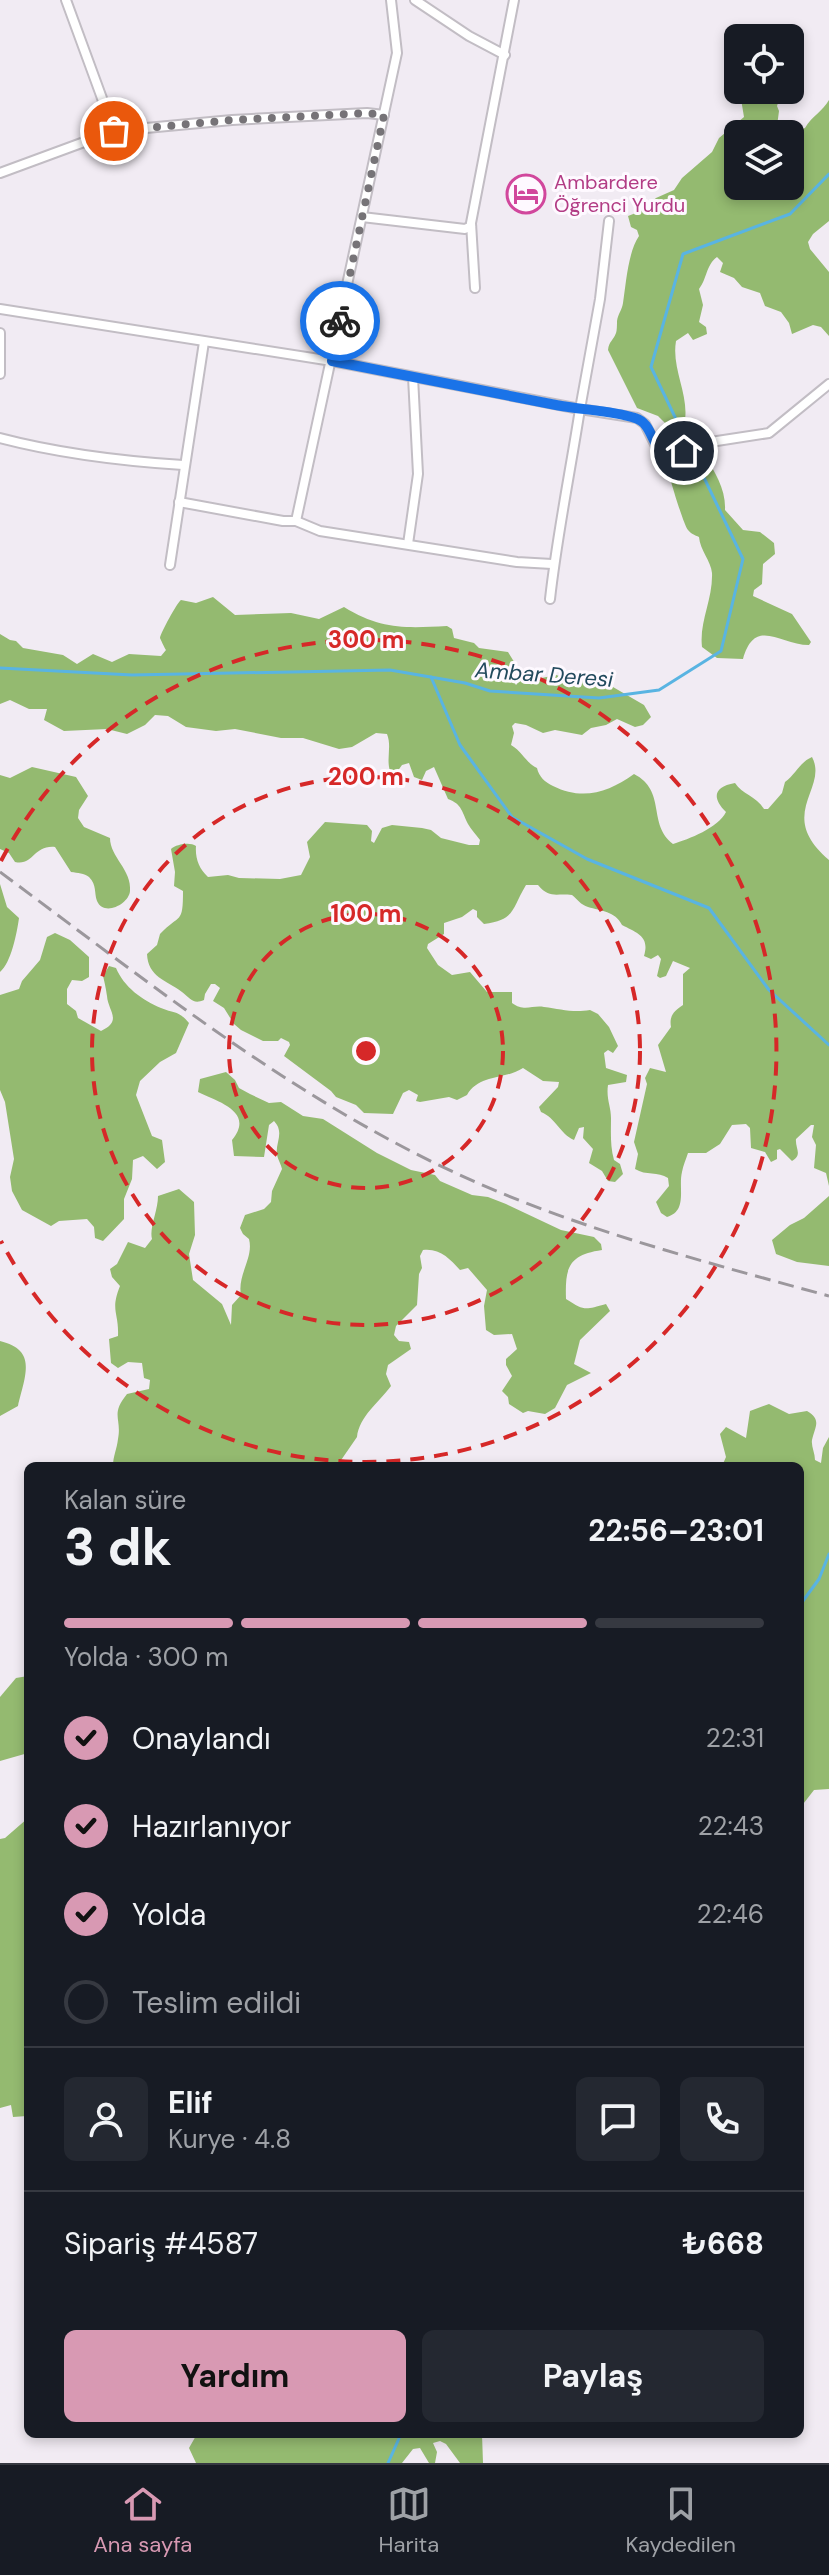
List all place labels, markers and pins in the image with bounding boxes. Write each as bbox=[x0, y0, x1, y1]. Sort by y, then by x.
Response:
pin bbox=[80, 97, 148, 165]
place label: Ambardere Öğrenci Yurdu bbox=[554, 169, 685, 218]
hotel icon: Ambardere Öğrenci Yurdu bbox=[505, 173, 547, 215]
pin bbox=[650, 417, 718, 485]
centre of rings bbox=[352, 1037, 380, 1065]

